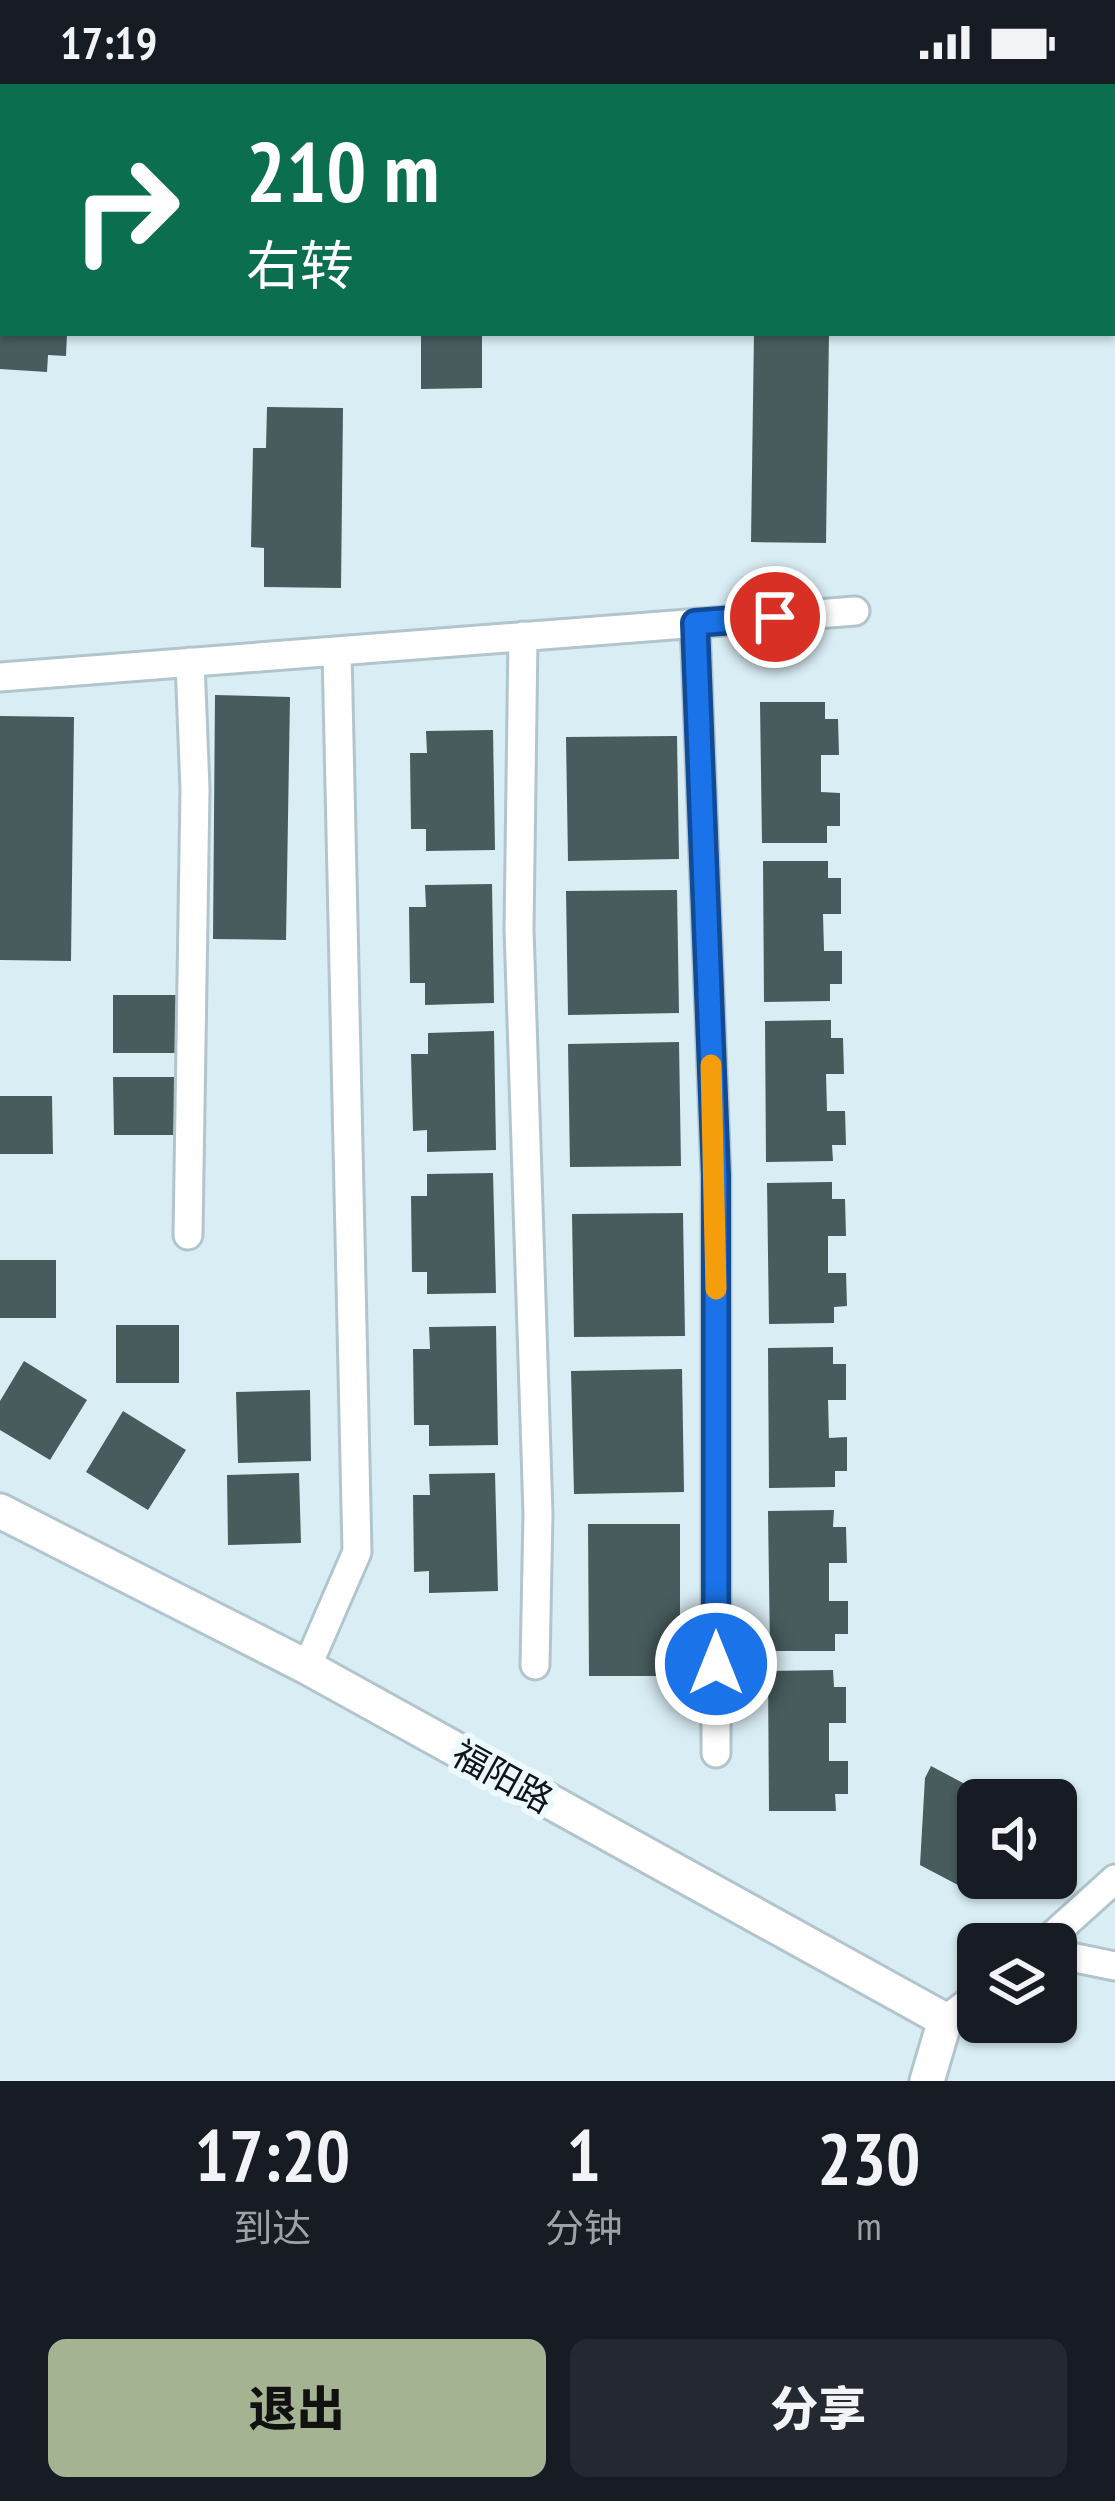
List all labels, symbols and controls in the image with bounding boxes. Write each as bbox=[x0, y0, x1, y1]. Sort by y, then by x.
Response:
text: 17:19 bbox=[60, 13, 157, 71]
text: 210 m bbox=[246, 116, 439, 225]
icon: right bbox=[48, 132, 204, 288]
text: 右转 bbox=[246, 230, 354, 300]
pin bbox=[724, 566, 826, 668]
icon: arrive bbox=[742, 584, 808, 650]
position arrow bbox=[653, 1601, 779, 1727]
street label: 福阳路 bbox=[444, 1729, 562, 1823]
map controls bbox=[957, 1779, 1077, 2043]
button: sound bbox=[957, 1779, 1077, 1899]
button: layers bbox=[957, 1923, 1077, 2043]
text: 17:20 bbox=[194, 2108, 350, 2201]
text: 1 bbox=[567, 2108, 601, 2201]
text: 230 bbox=[817, 2111, 920, 2204]
text: m bbox=[856, 2200, 882, 2251]
text: 到达 bbox=[233, 2202, 311, 2253]
text: 分钟 bbox=[545, 2202, 623, 2253]
button: 退出 bbox=[48, 2339, 546, 2477]
button: 分享 bbox=[570, 2339, 1067, 2477]

